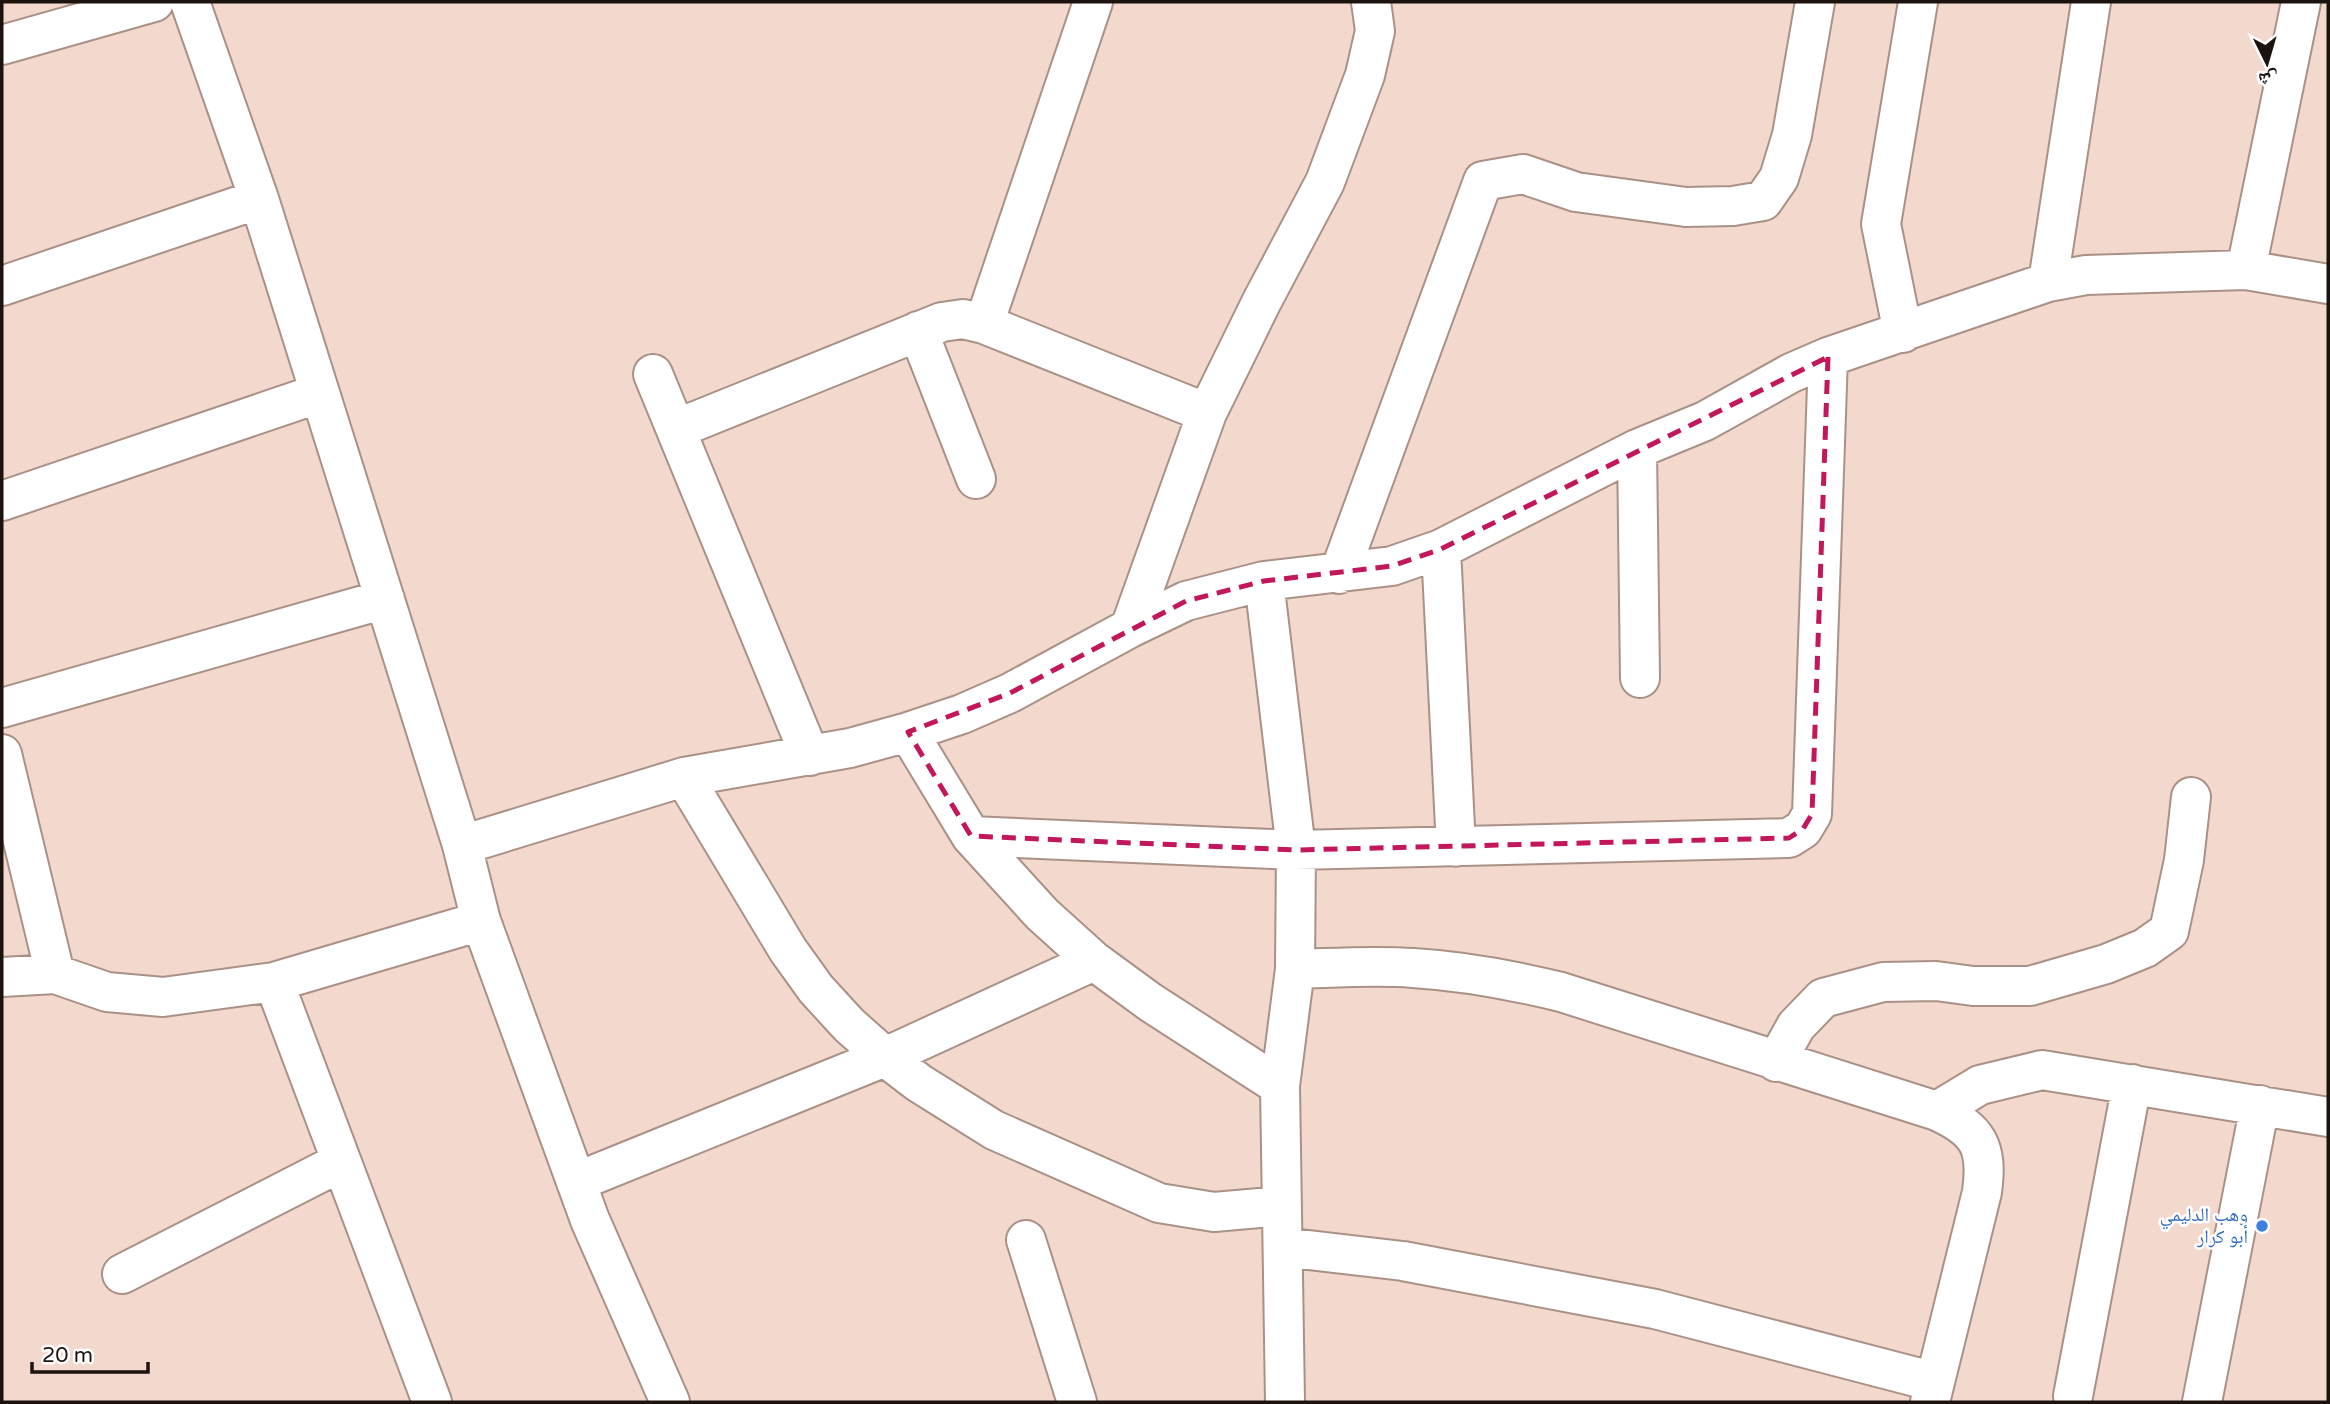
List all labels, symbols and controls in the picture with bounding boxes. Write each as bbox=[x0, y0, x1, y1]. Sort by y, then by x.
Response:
north arrow bbox=[2232, 28, 2302, 98]
text: ش bbox=[2257, 67, 2279, 91]
place label: وهب الدليمي أبو كرار bbox=[2160, 1204, 2248, 1248]
marker: وهب الدليمي أبو كرار bbox=[2254, 1218, 2270, 1234]
scale bar bbox=[32, 1330, 147, 1374]
text: 20 m bbox=[42, 1343, 93, 1368]

